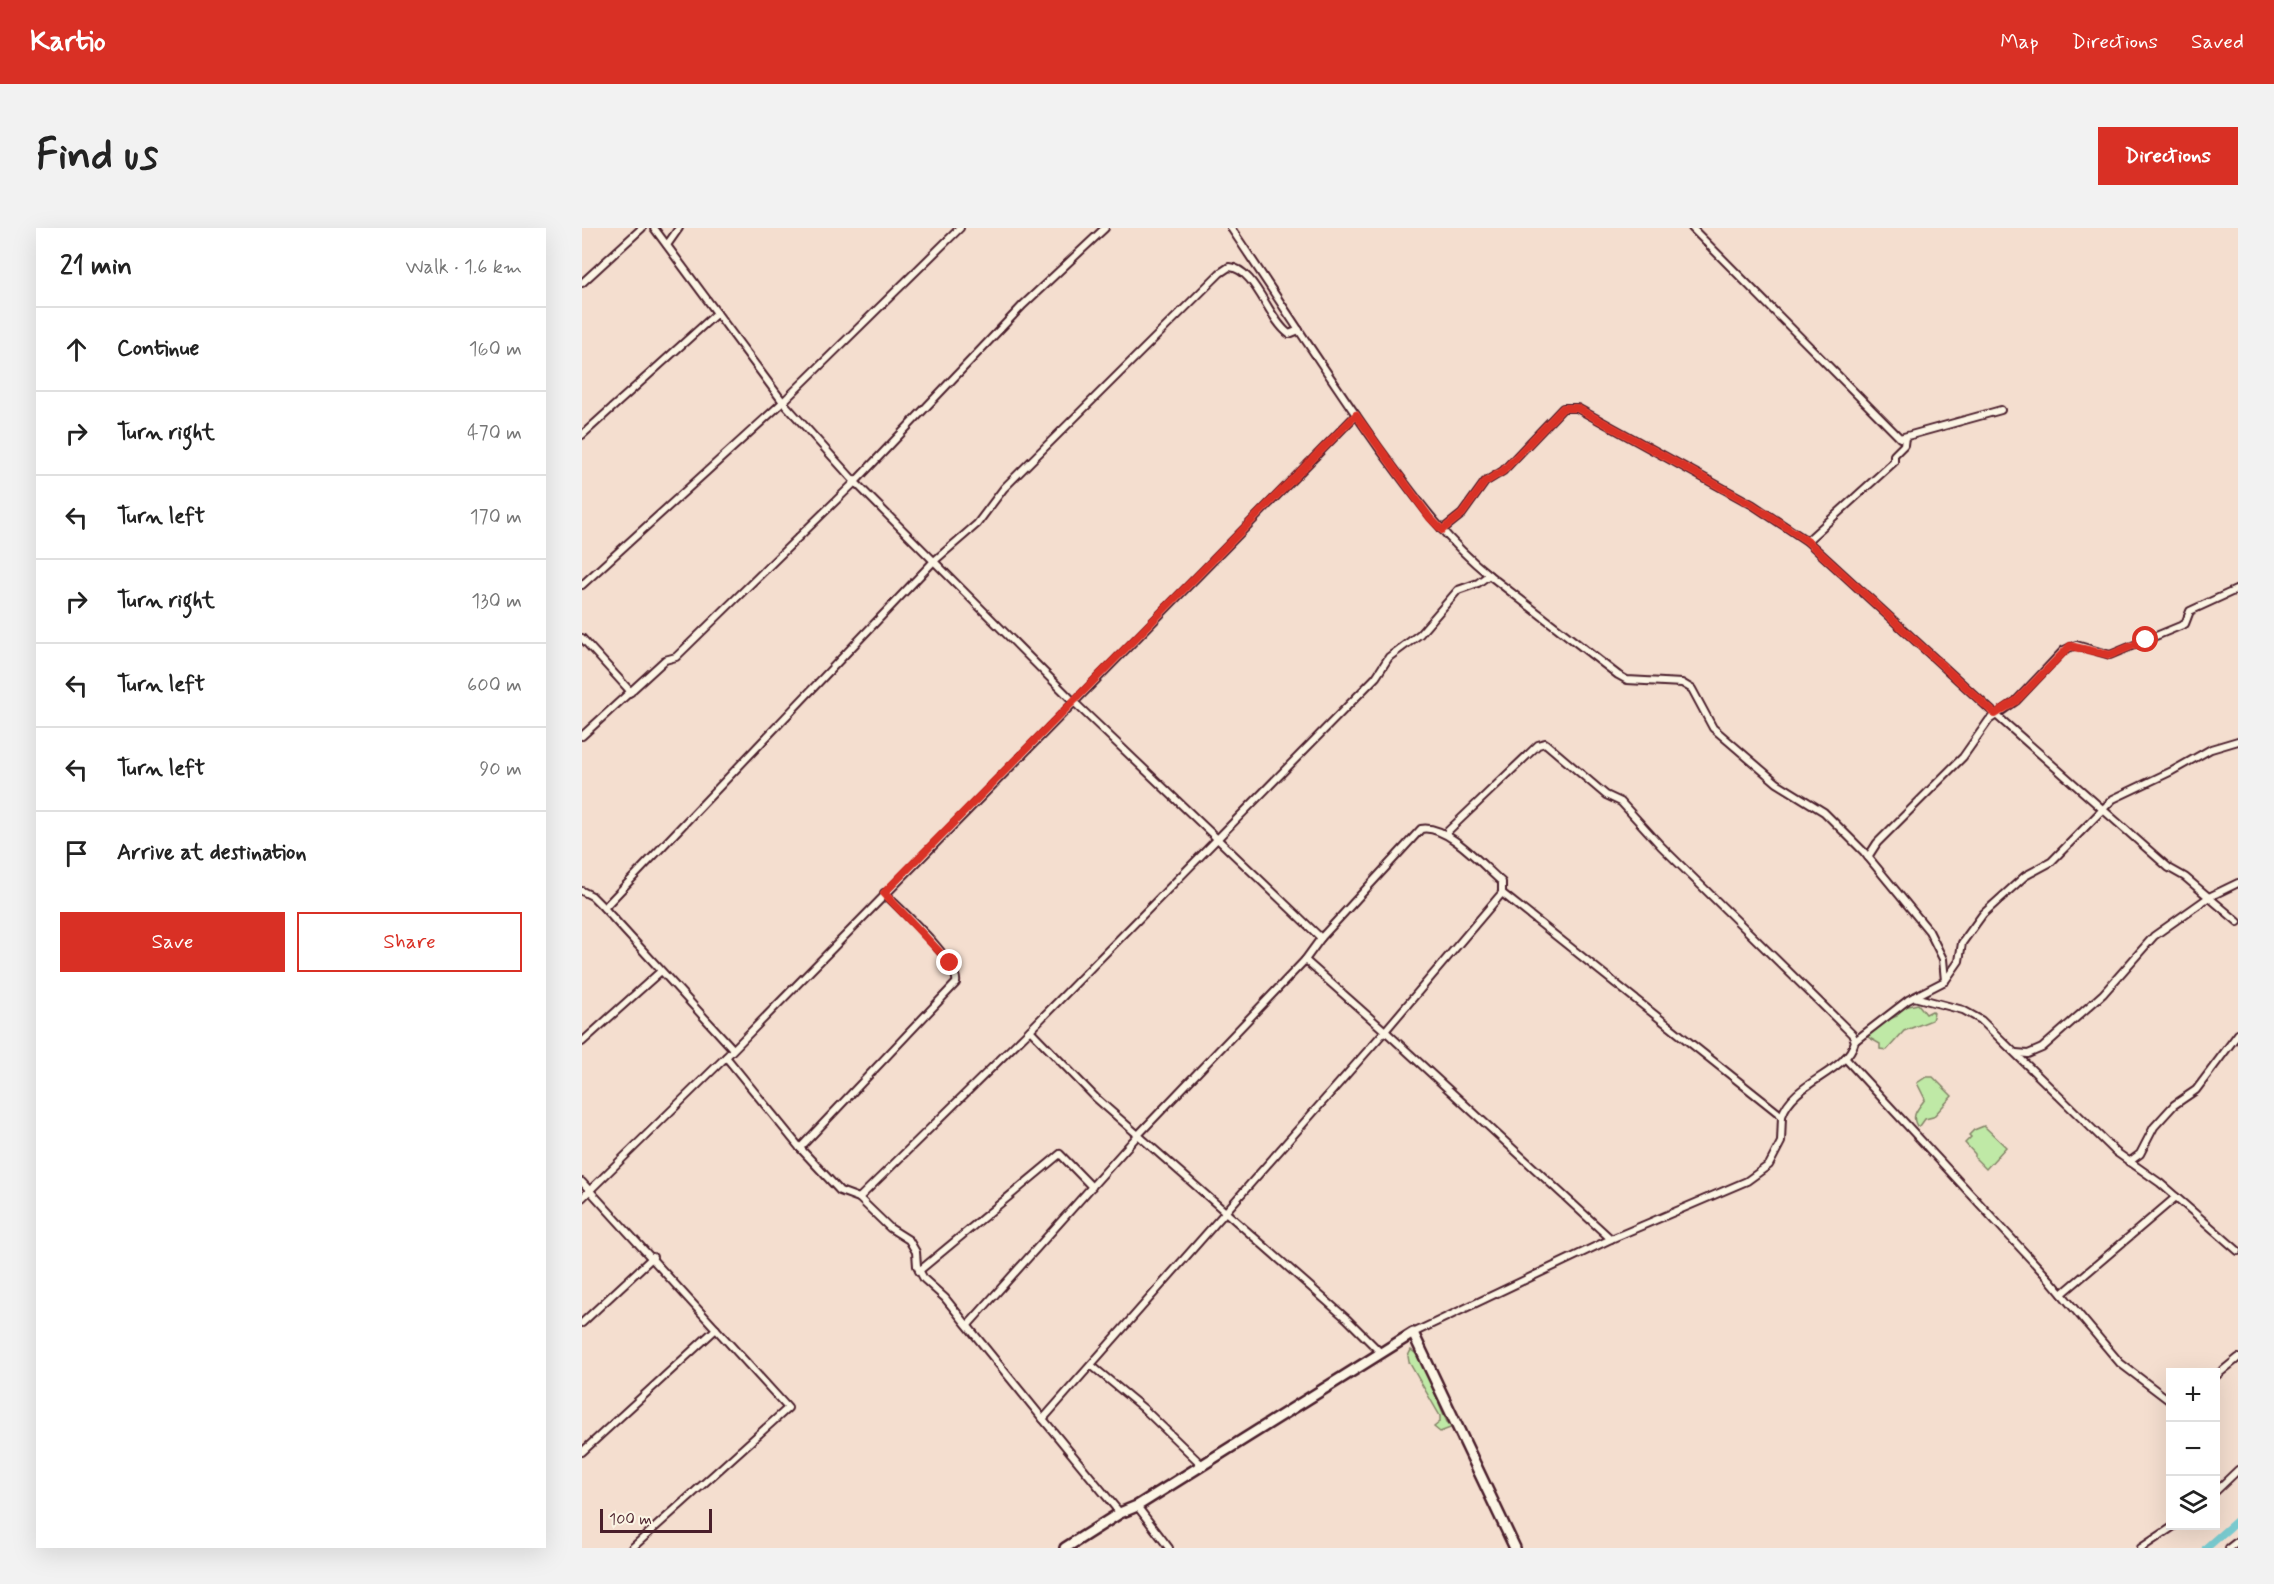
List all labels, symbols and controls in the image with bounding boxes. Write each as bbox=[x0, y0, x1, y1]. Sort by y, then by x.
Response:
text: Kartio bbox=[30, 24, 106, 61]
text: Map bbox=[2000, 28, 2039, 56]
text: Directions bbox=[2072, 28, 2158, 56]
text: Saved bbox=[2191, 28, 2244, 56]
button: Directions bbox=[2098, 127, 2238, 185]
text: Find us bbox=[36, 129, 158, 184]
text: 21 min bbox=[60, 250, 132, 284]
text: Walk · 1.6 km bbox=[405, 254, 522, 281]
icon: ahead bbox=[60, 333, 93, 366]
text: Continue bbox=[117, 335, 199, 363]
text: 160 m bbox=[469, 336, 522, 363]
icon: right bbox=[60, 417, 93, 450]
text: Turn right bbox=[117, 419, 215, 447]
text: 470 m bbox=[467, 420, 522, 447]
icon: left bbox=[60, 501, 93, 534]
text: Turn left bbox=[117, 503, 205, 531]
text: 170 m bbox=[470, 504, 522, 531]
icon: right bbox=[60, 585, 93, 618]
text: Turn right bbox=[117, 587, 215, 615]
text: 130 m bbox=[471, 588, 522, 615]
route start bbox=[2132, 626, 2158, 652]
icon: left bbox=[60, 669, 93, 702]
text: Turn left bbox=[117, 671, 205, 699]
text: 600 m bbox=[467, 672, 522, 699]
icon: left bbox=[60, 753, 93, 786]
text: Turn left bbox=[117, 755, 205, 783]
text: 90 m bbox=[479, 756, 522, 783]
icon: arrive bbox=[60, 837, 93, 870]
text: Arrive at destination bbox=[117, 839, 307, 867]
button: Save bbox=[60, 912, 285, 972]
button: Share bbox=[297, 912, 522, 972]
route end bbox=[936, 949, 962, 975]
map controls bbox=[2166, 1368, 2220, 1530]
button: + bbox=[2166, 1368, 2220, 1422]
button: − bbox=[2166, 1422, 2220, 1476]
button: layers bbox=[2166, 1476, 2220, 1530]
scale bar bbox=[600, 1506, 712, 1534]
text: 100 m bbox=[609, 1509, 652, 1530]

